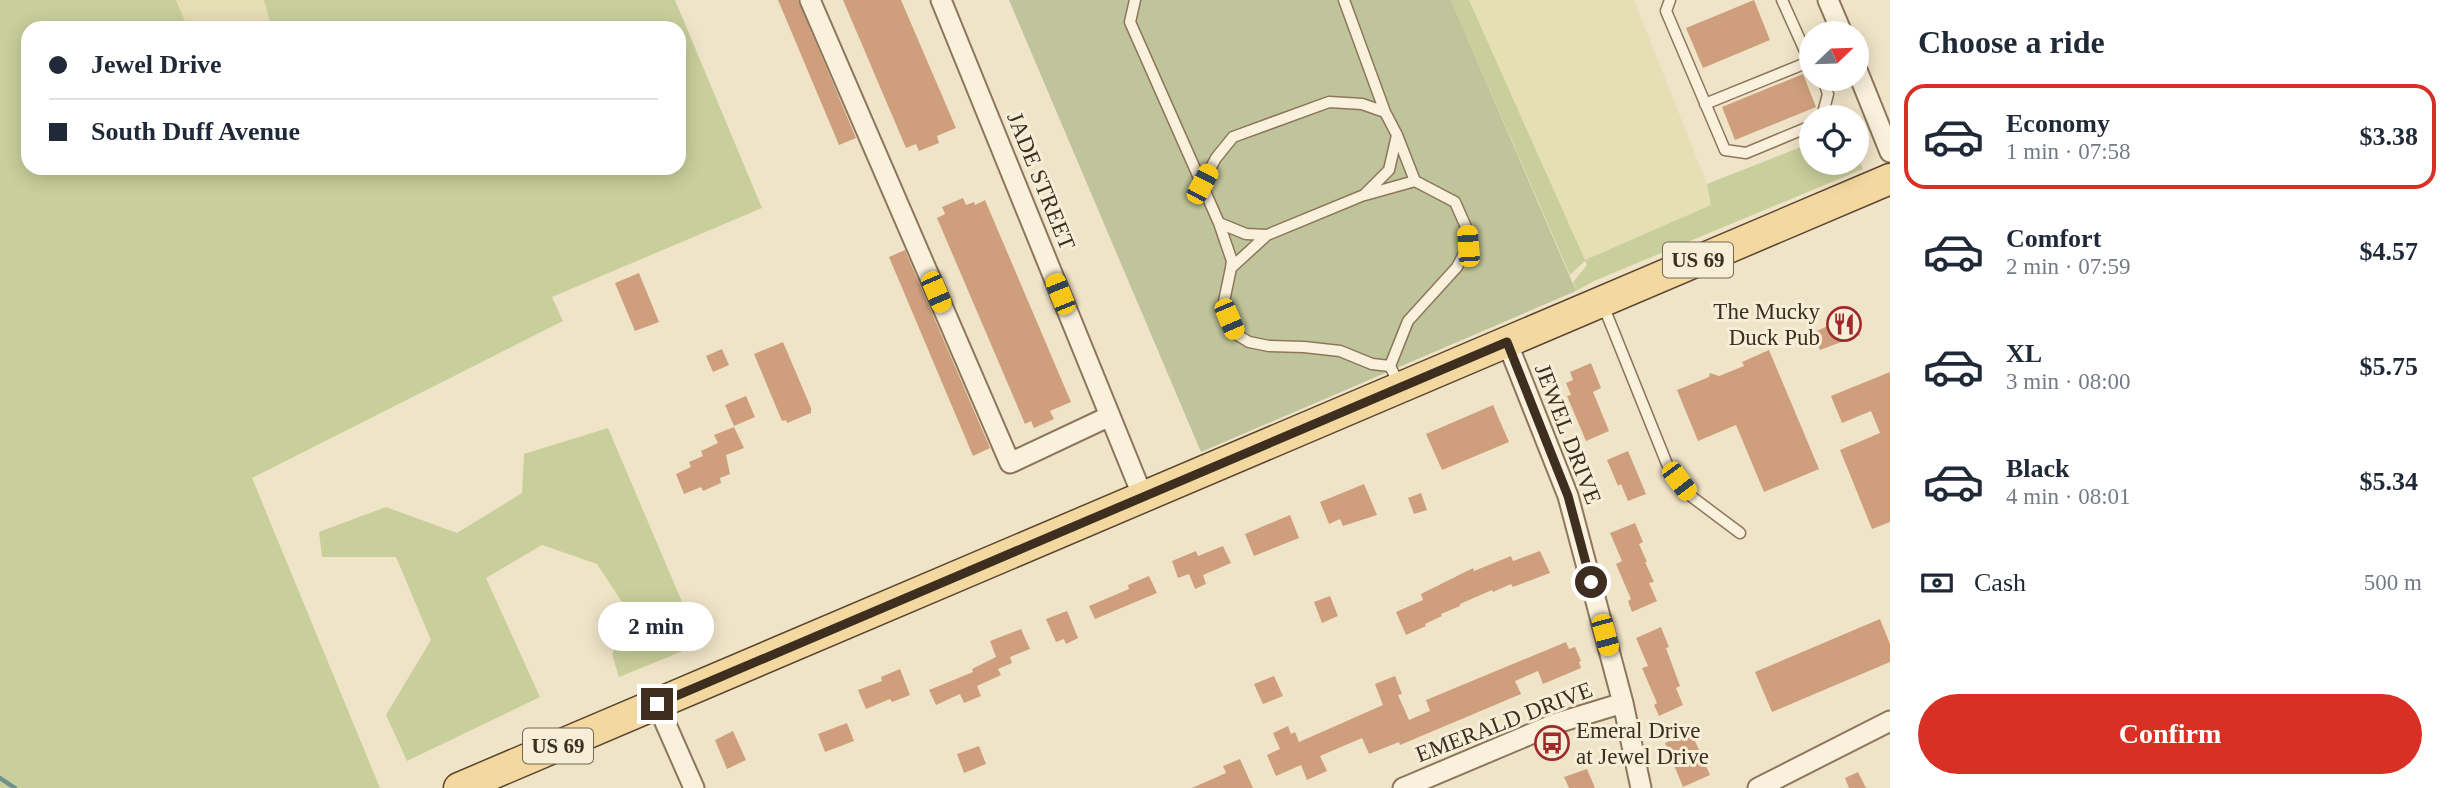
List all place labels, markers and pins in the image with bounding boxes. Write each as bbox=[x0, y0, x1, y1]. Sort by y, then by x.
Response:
place label: The Mucky Duck Pub bbox=[1713, 299, 1820, 350]
restaurant icon: The Mucky Duck Pub bbox=[1825, 305, 1863, 343]
place label: Emeral Drive at Jewel Drive bbox=[1576, 718, 1709, 769]
bus stop icon: Emeral Drive at Jewel Drive bbox=[1533, 724, 1571, 762]

